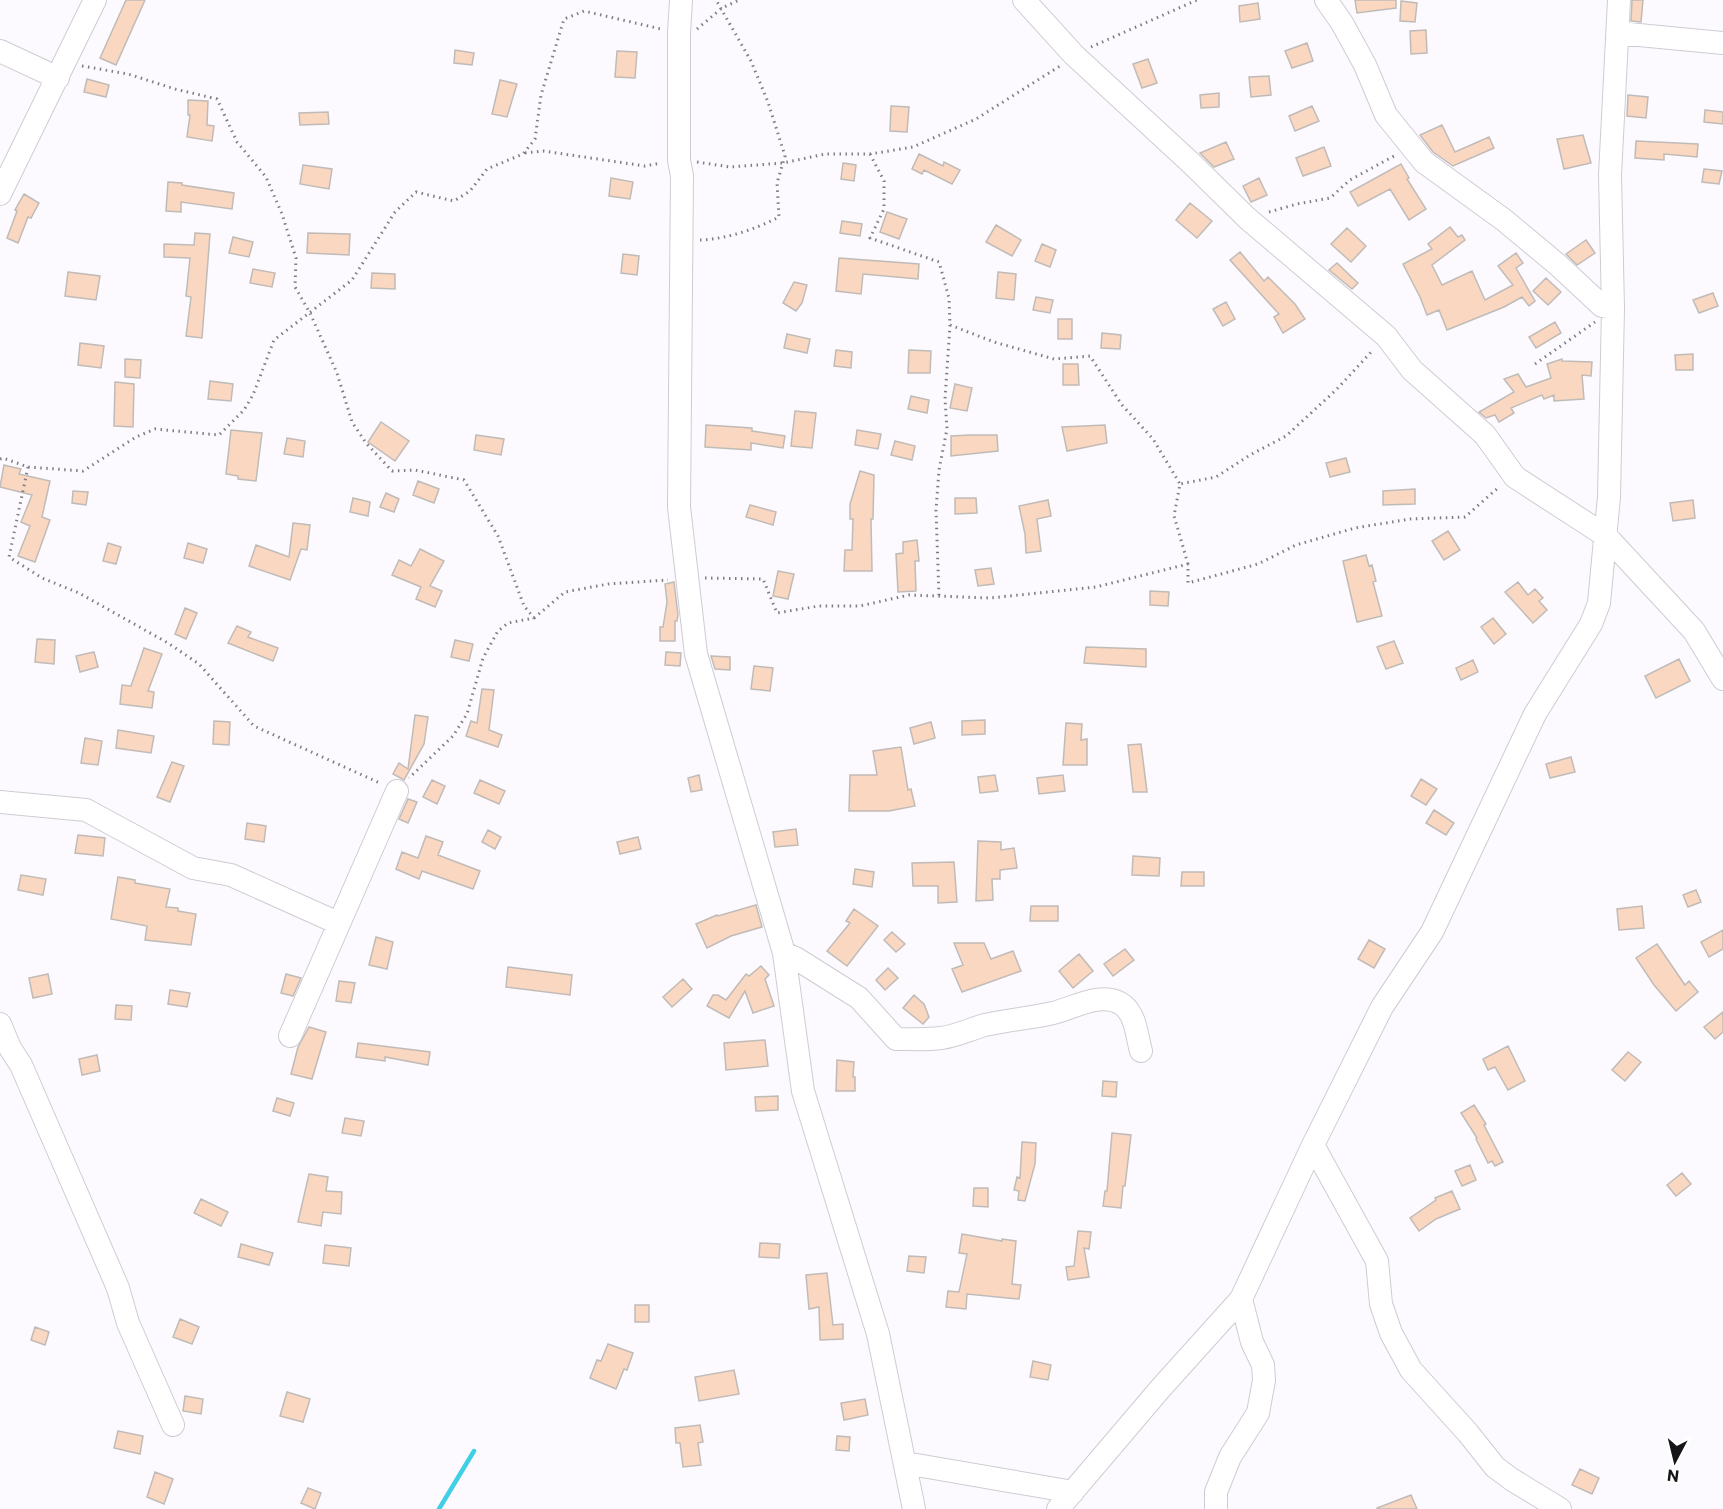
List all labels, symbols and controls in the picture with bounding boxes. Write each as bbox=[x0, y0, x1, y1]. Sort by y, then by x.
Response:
north arrow bbox=[1645, 1431, 1705, 1491]
text: N bbox=[1666, 1466, 1680, 1487]

